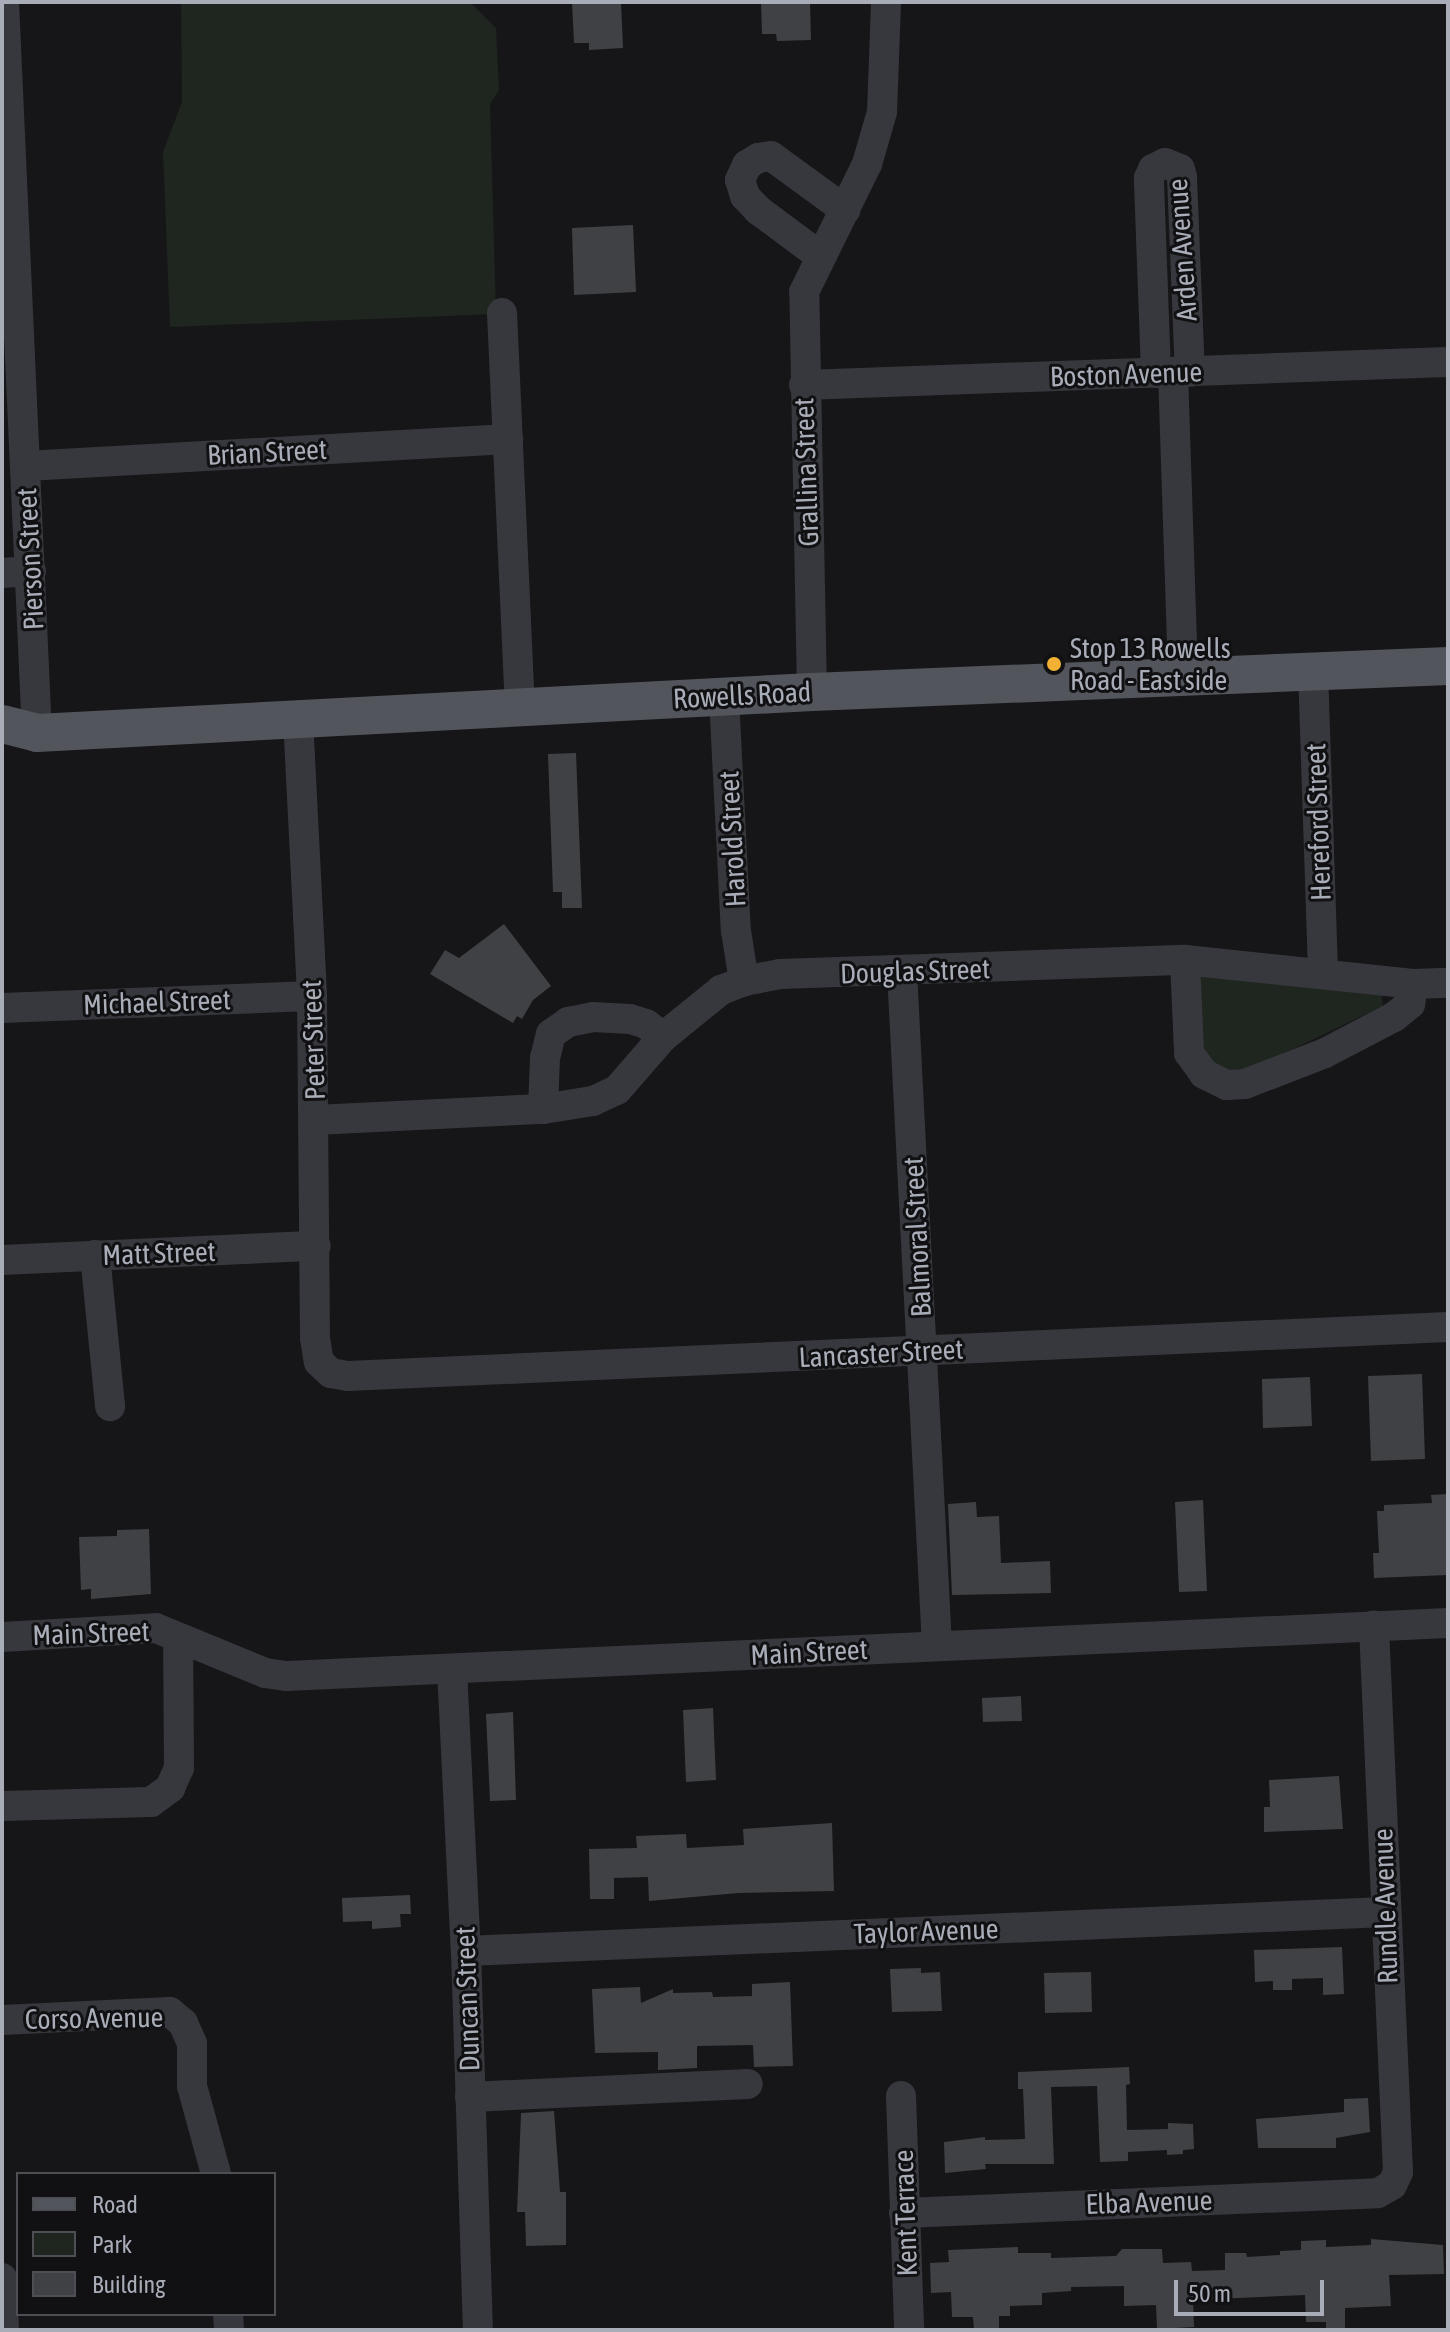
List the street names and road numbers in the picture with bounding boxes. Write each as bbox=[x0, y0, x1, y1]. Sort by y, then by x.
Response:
street label: Arden Avenue bbox=[1160, 178, 1204, 322]
street label: Boston Avenue bbox=[1049, 355, 1203, 393]
street label: Grallina Street bbox=[787, 397, 825, 547]
street label: Brian Street bbox=[206, 432, 328, 472]
street label: Pierson Street bbox=[9, 487, 51, 631]
street label: Rowells Road bbox=[672, 675, 812, 715]
street label: Hereford Street bbox=[1298, 743, 1338, 901]
street label: Harold Street bbox=[712, 770, 752, 908]
street label: Douglas Street bbox=[839, 952, 991, 990]
street label: Peter Street bbox=[294, 979, 332, 1101]
street label: Michael Street bbox=[83, 983, 231, 1021]
street label: Balmoral Street bbox=[896, 1156, 938, 1318]
street label: Matt Street bbox=[102, 1234, 216, 1272]
street label: Lancaster Street bbox=[798, 1332, 964, 1374]
street label: Main Street bbox=[32, 1614, 150, 1652]
street label: Main Street bbox=[750, 1632, 868, 1672]
street label: Rundle Avenue bbox=[1365, 1828, 1405, 1984]
street label: Taylor Avenue bbox=[853, 1912, 999, 1950]
street label: Duncan Street bbox=[448, 1926, 486, 2072]
street label: Corso Avenue bbox=[25, 2000, 163, 2036]
street label: Kent Terrace bbox=[886, 2149, 924, 2277]
street label: Elba Avenue bbox=[1085, 2183, 1213, 2221]

